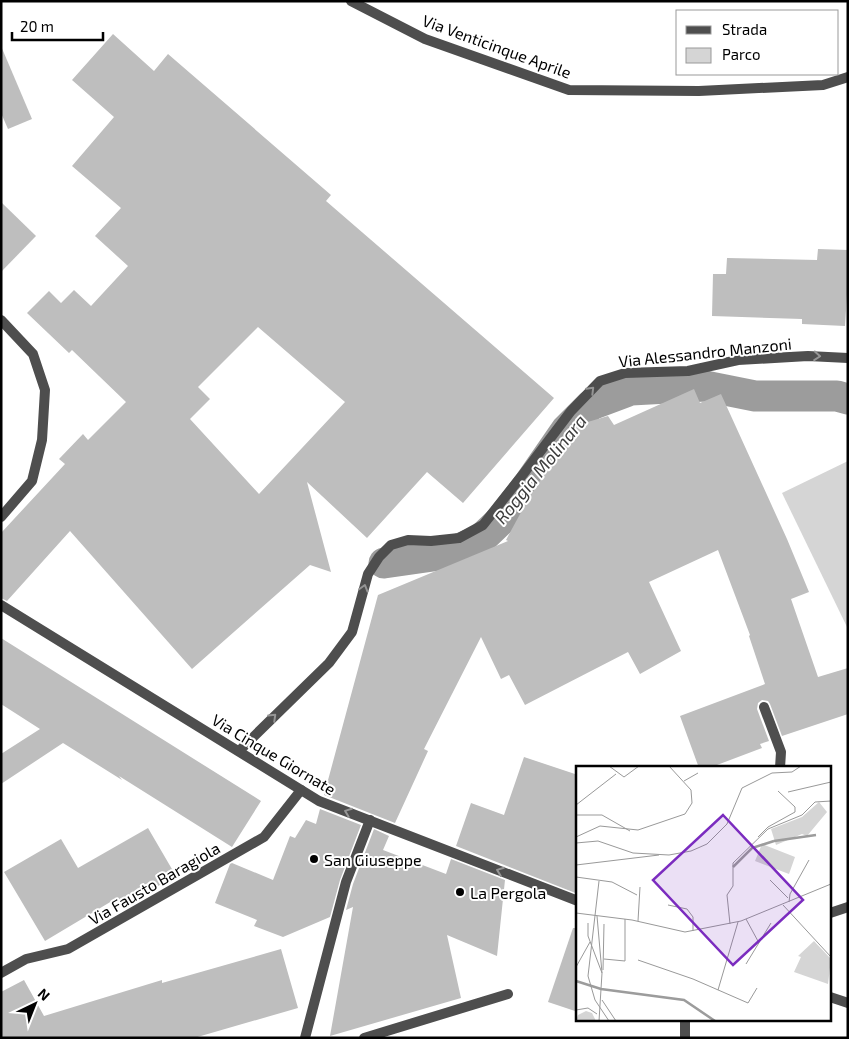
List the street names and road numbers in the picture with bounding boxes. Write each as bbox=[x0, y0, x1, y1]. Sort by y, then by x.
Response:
street label: Via Venticinque Aprile bbox=[420, 10, 574, 82]
street label: Via Alessandro Manzoni bbox=[618, 333, 792, 371]
street label: Via Cinque Giornate bbox=[209, 710, 339, 798]
street label: Via Fausto Baragiola bbox=[85, 838, 223, 928]

